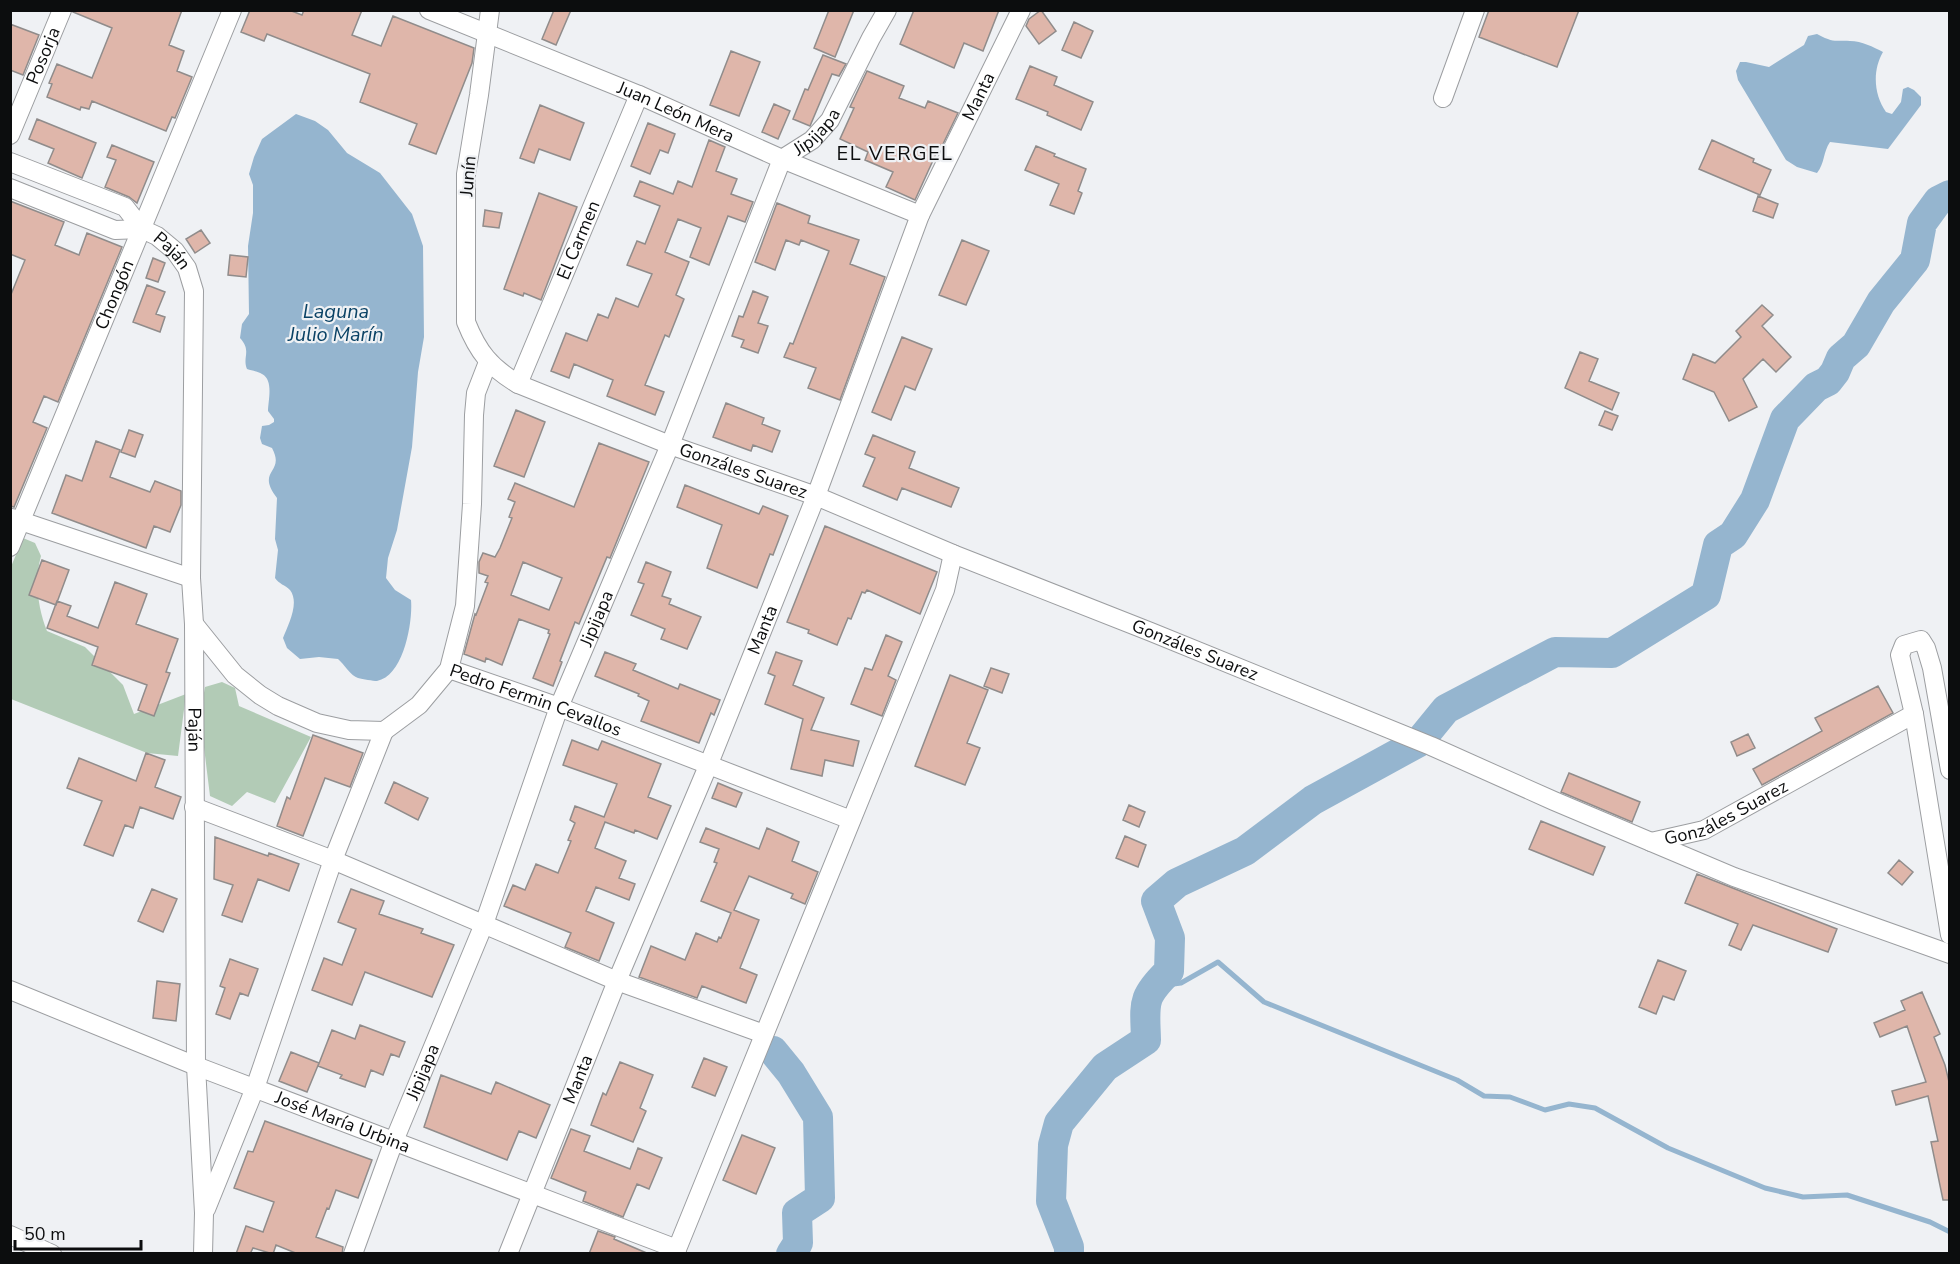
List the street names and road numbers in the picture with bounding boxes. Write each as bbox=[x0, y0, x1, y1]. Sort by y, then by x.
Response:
street label: Posorja bbox=[20, 23, 66, 88]
street label: Manta bbox=[956, 68, 1000, 125]
street label: Juan León Mera bbox=[613, 75, 738, 148]
street label: Jipijapa bbox=[788, 104, 846, 161]
street label: Junín bbox=[454, 155, 482, 198]
street label: El Carmen bbox=[551, 197, 605, 283]
street label: Paján bbox=[148, 226, 196, 274]
street label: Chongón bbox=[89, 256, 139, 333]
street label: Gonzáles Suarez bbox=[676, 437, 811, 504]
street label: Jipijapa bbox=[574, 587, 619, 651]
street label: Manta bbox=[742, 602, 783, 658]
street label: Gonzáles Suarez bbox=[1128, 614, 1262, 686]
street label: Pedro Fermin Cevallos bbox=[447, 658, 625, 742]
street label: Paján bbox=[182, 707, 207, 752]
street label: Gonzáles Suarez bbox=[1662, 774, 1792, 851]
street label: Jipijapa bbox=[400, 1040, 445, 1104]
street label: Manta bbox=[557, 1051, 598, 1108]
street label: José María Urbina bbox=[271, 1085, 414, 1158]

